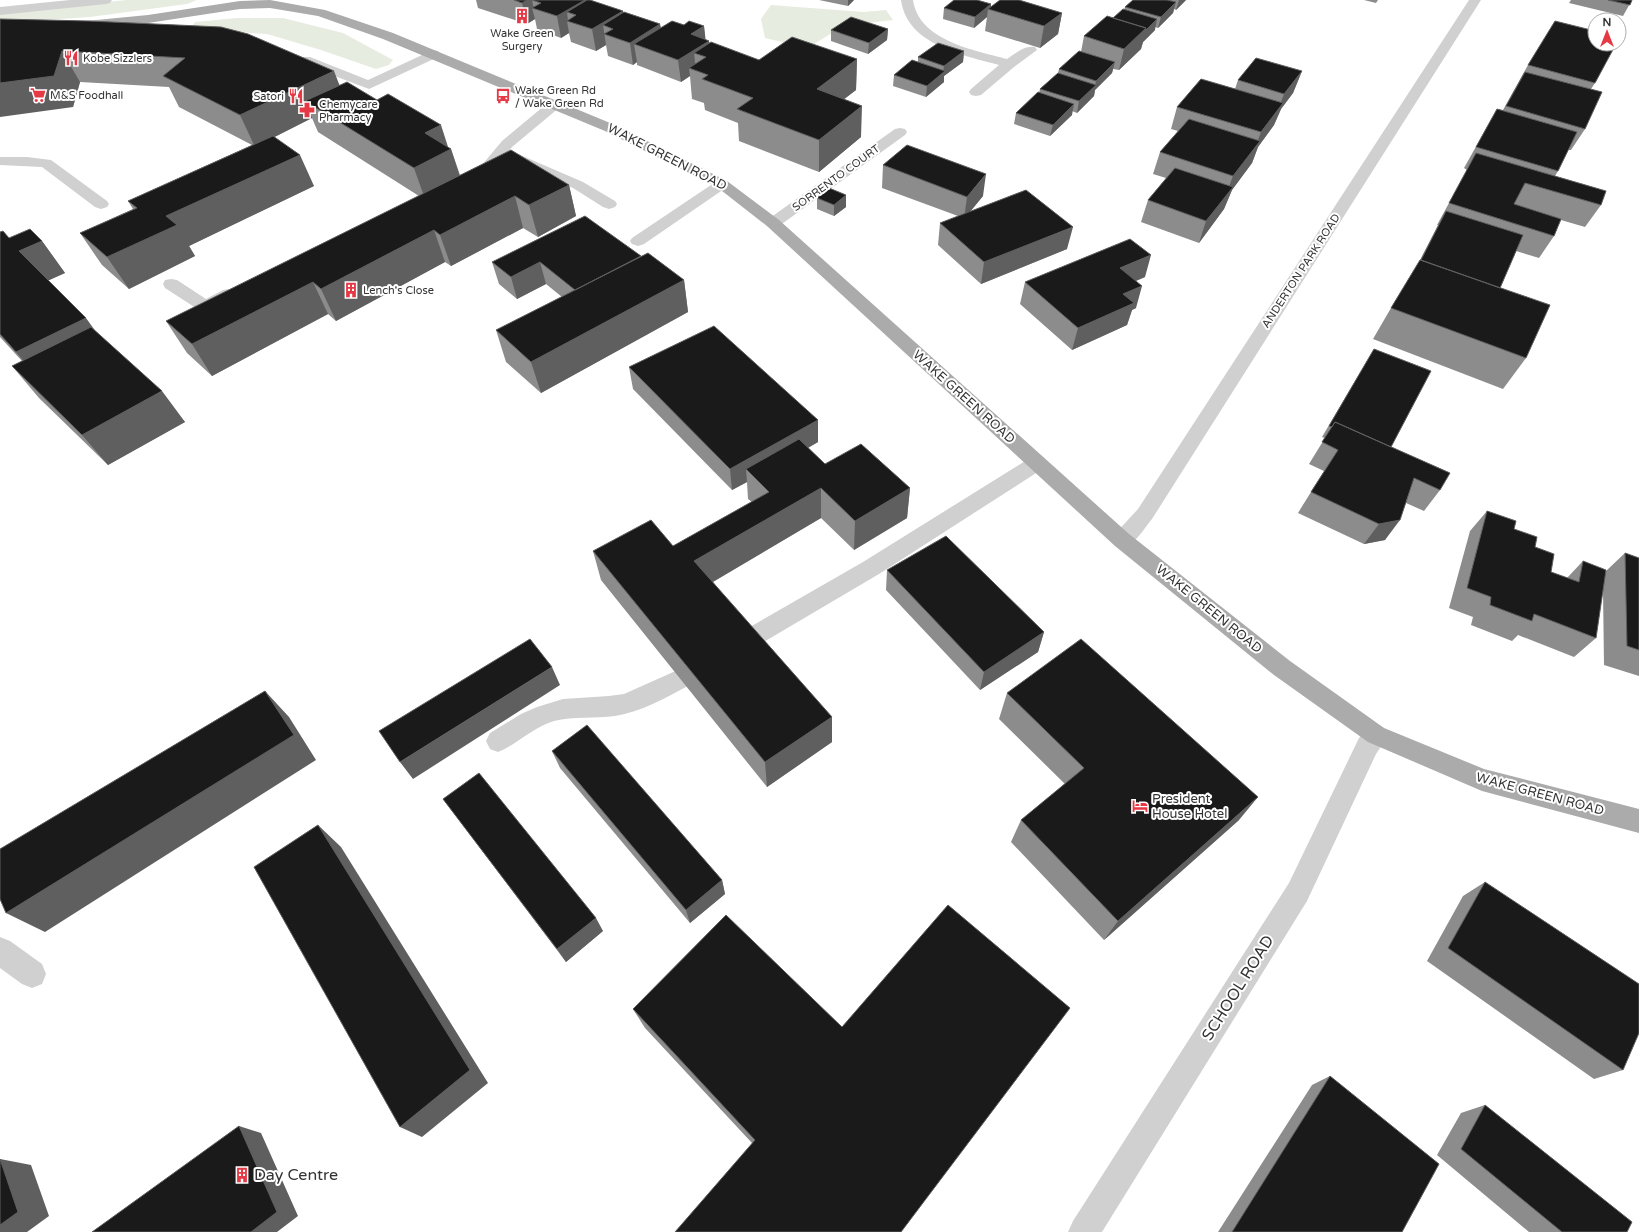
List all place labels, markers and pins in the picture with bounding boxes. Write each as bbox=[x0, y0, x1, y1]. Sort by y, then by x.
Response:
building icon: Wake Green Surgery bbox=[513, 7, 531, 25]
place label: Wake Green Surgery bbox=[490, 27, 554, 53]
restaurant icon: Kobe Sizzlers bbox=[62, 49, 80, 67]
place label: Kobe Sizzlers bbox=[83, 52, 152, 65]
place label: Wake Green Rd / Wake Green Rd bbox=[515, 84, 604, 110]
supermarket icon: M&S Foodhall bbox=[29, 86, 47, 104]
restaurant icon: Satori bbox=[287, 87, 305, 105]
bus stop icon: Wake Green Rd / Wake Green Rd bbox=[494, 87, 512, 105]
place label: M&S Foodhall bbox=[50, 89, 123, 102]
place label: Satori bbox=[253, 90, 284, 103]
place label: Chemycare Pharmacy bbox=[319, 98, 378, 124]
pharmacy icon: Chemycare Pharmacy bbox=[298, 101, 316, 119]
building icon: Lench's Close bbox=[342, 281, 360, 299]
place label: Lench's Close bbox=[363, 284, 434, 297]
place label: President House Hotel bbox=[1152, 791, 1227, 822]
hotel icon: President House Hotel bbox=[1131, 797, 1149, 815]
place label: Day Centre bbox=[254, 1165, 338, 1185]
building icon: Day Centre bbox=[233, 1166, 251, 1184]

